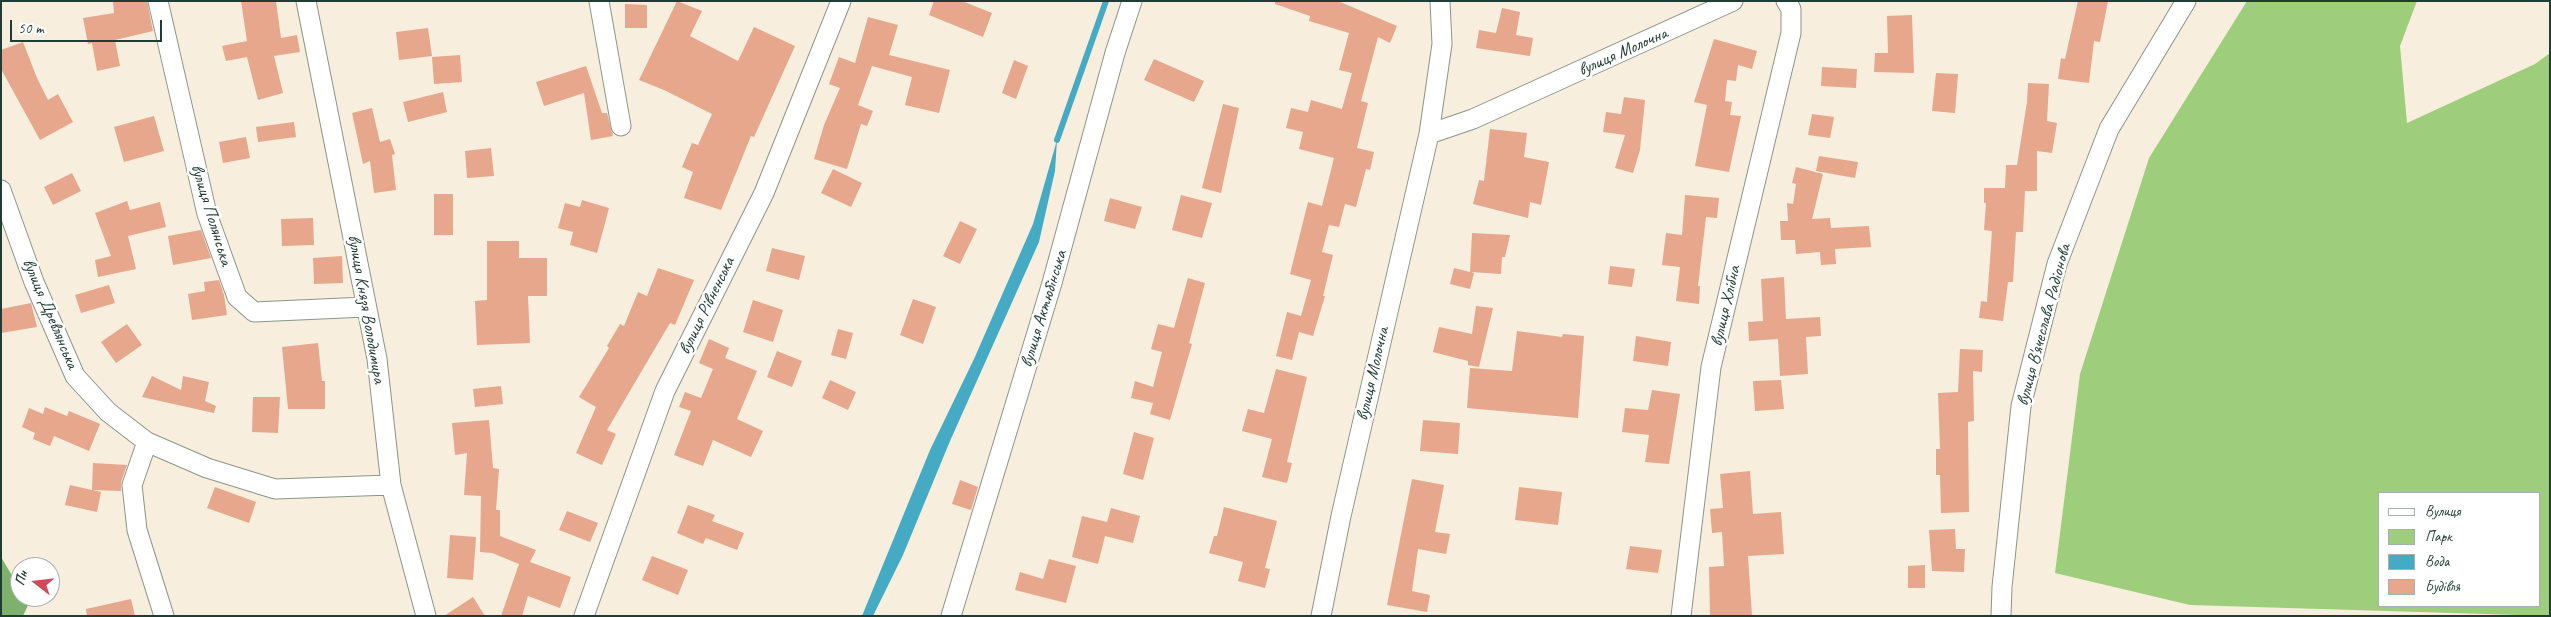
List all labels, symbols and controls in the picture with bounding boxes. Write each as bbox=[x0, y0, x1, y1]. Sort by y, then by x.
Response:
scale bar bbox=[12, 10, 165, 42]
text: 50 m bbox=[18, 19, 44, 38]
street label: вулиця Молочна bbox=[1575, 23, 1671, 81]
street label: вулиця Полянська bbox=[185, 162, 237, 268]
street label: вулиця Князя Володимира bbox=[342, 233, 390, 385]
street label: вулиця В'ячеслава Радіонова bbox=[2012, 242, 2076, 408]
street label: вулиця Актюбінська bbox=[1016, 248, 1072, 370]
street label: вулиця Рівненська bbox=[674, 254, 740, 358]
street label: вулиця Древлянська bbox=[17, 255, 83, 373]
street label: вулиця Хлібна bbox=[1706, 263, 1746, 349]
street label: вулиця Молочна bbox=[1352, 325, 1394, 423]
legend bbox=[2378, 492, 2541, 607]
text: Вулиця bbox=[2425, 502, 2461, 521]
text: Парк bbox=[2425, 527, 2452, 546]
text: Вода bbox=[2425, 552, 2449, 571]
north arrow bbox=[10, 557, 60, 607]
text: Пн bbox=[11, 569, 31, 587]
text: Будівля bbox=[2425, 577, 2460, 596]

